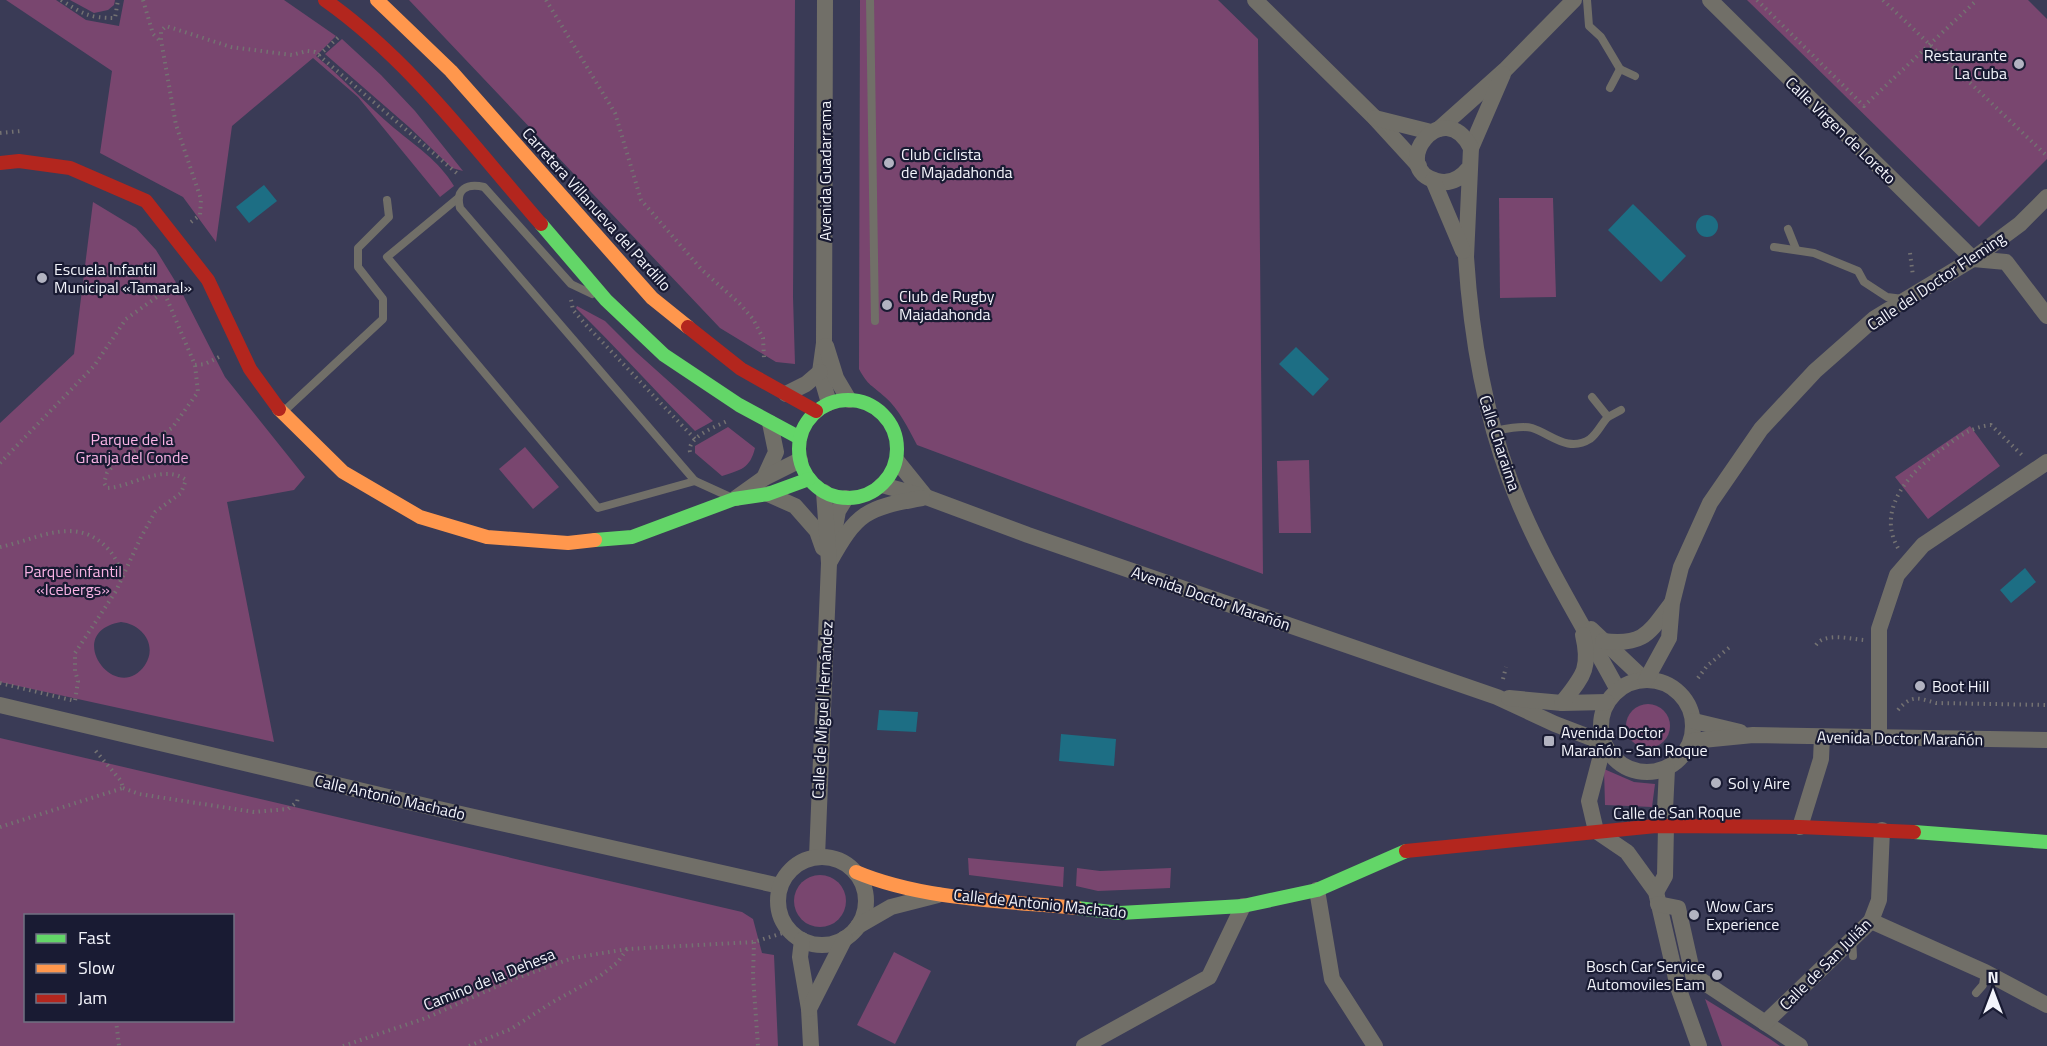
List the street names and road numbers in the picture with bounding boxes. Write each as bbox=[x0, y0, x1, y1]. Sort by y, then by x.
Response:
street label: Calle Virgen de Loreto bbox=[1780, 71, 1902, 189]
street label: Avenida Guadarrama bbox=[813, 101, 837, 241]
street label: Carretera Villanueva del Pardillo bbox=[517, 122, 677, 296]
street label: Calle del Doctor Fleming bbox=[1862, 226, 2010, 336]
street label: Calle Charaima bbox=[1473, 392, 1527, 494]
street label: Avenida Doctor Marañón bbox=[1128, 560, 1294, 636]
street label: Calle de Miguel Hernández bbox=[805, 620, 839, 800]
street label: Avenida Doctor Marañón bbox=[1817, 725, 1983, 751]
street label: Calle Antonio Machado bbox=[312, 768, 468, 826]
street label: Calle de San Roque bbox=[1613, 799, 1741, 825]
street label: Calle de Antonio Machado bbox=[952, 882, 1128, 924]
street label: Calle de San Julián bbox=[1774, 913, 1876, 1015]
street label: Camino de la Dehesa bbox=[420, 942, 558, 1016]

